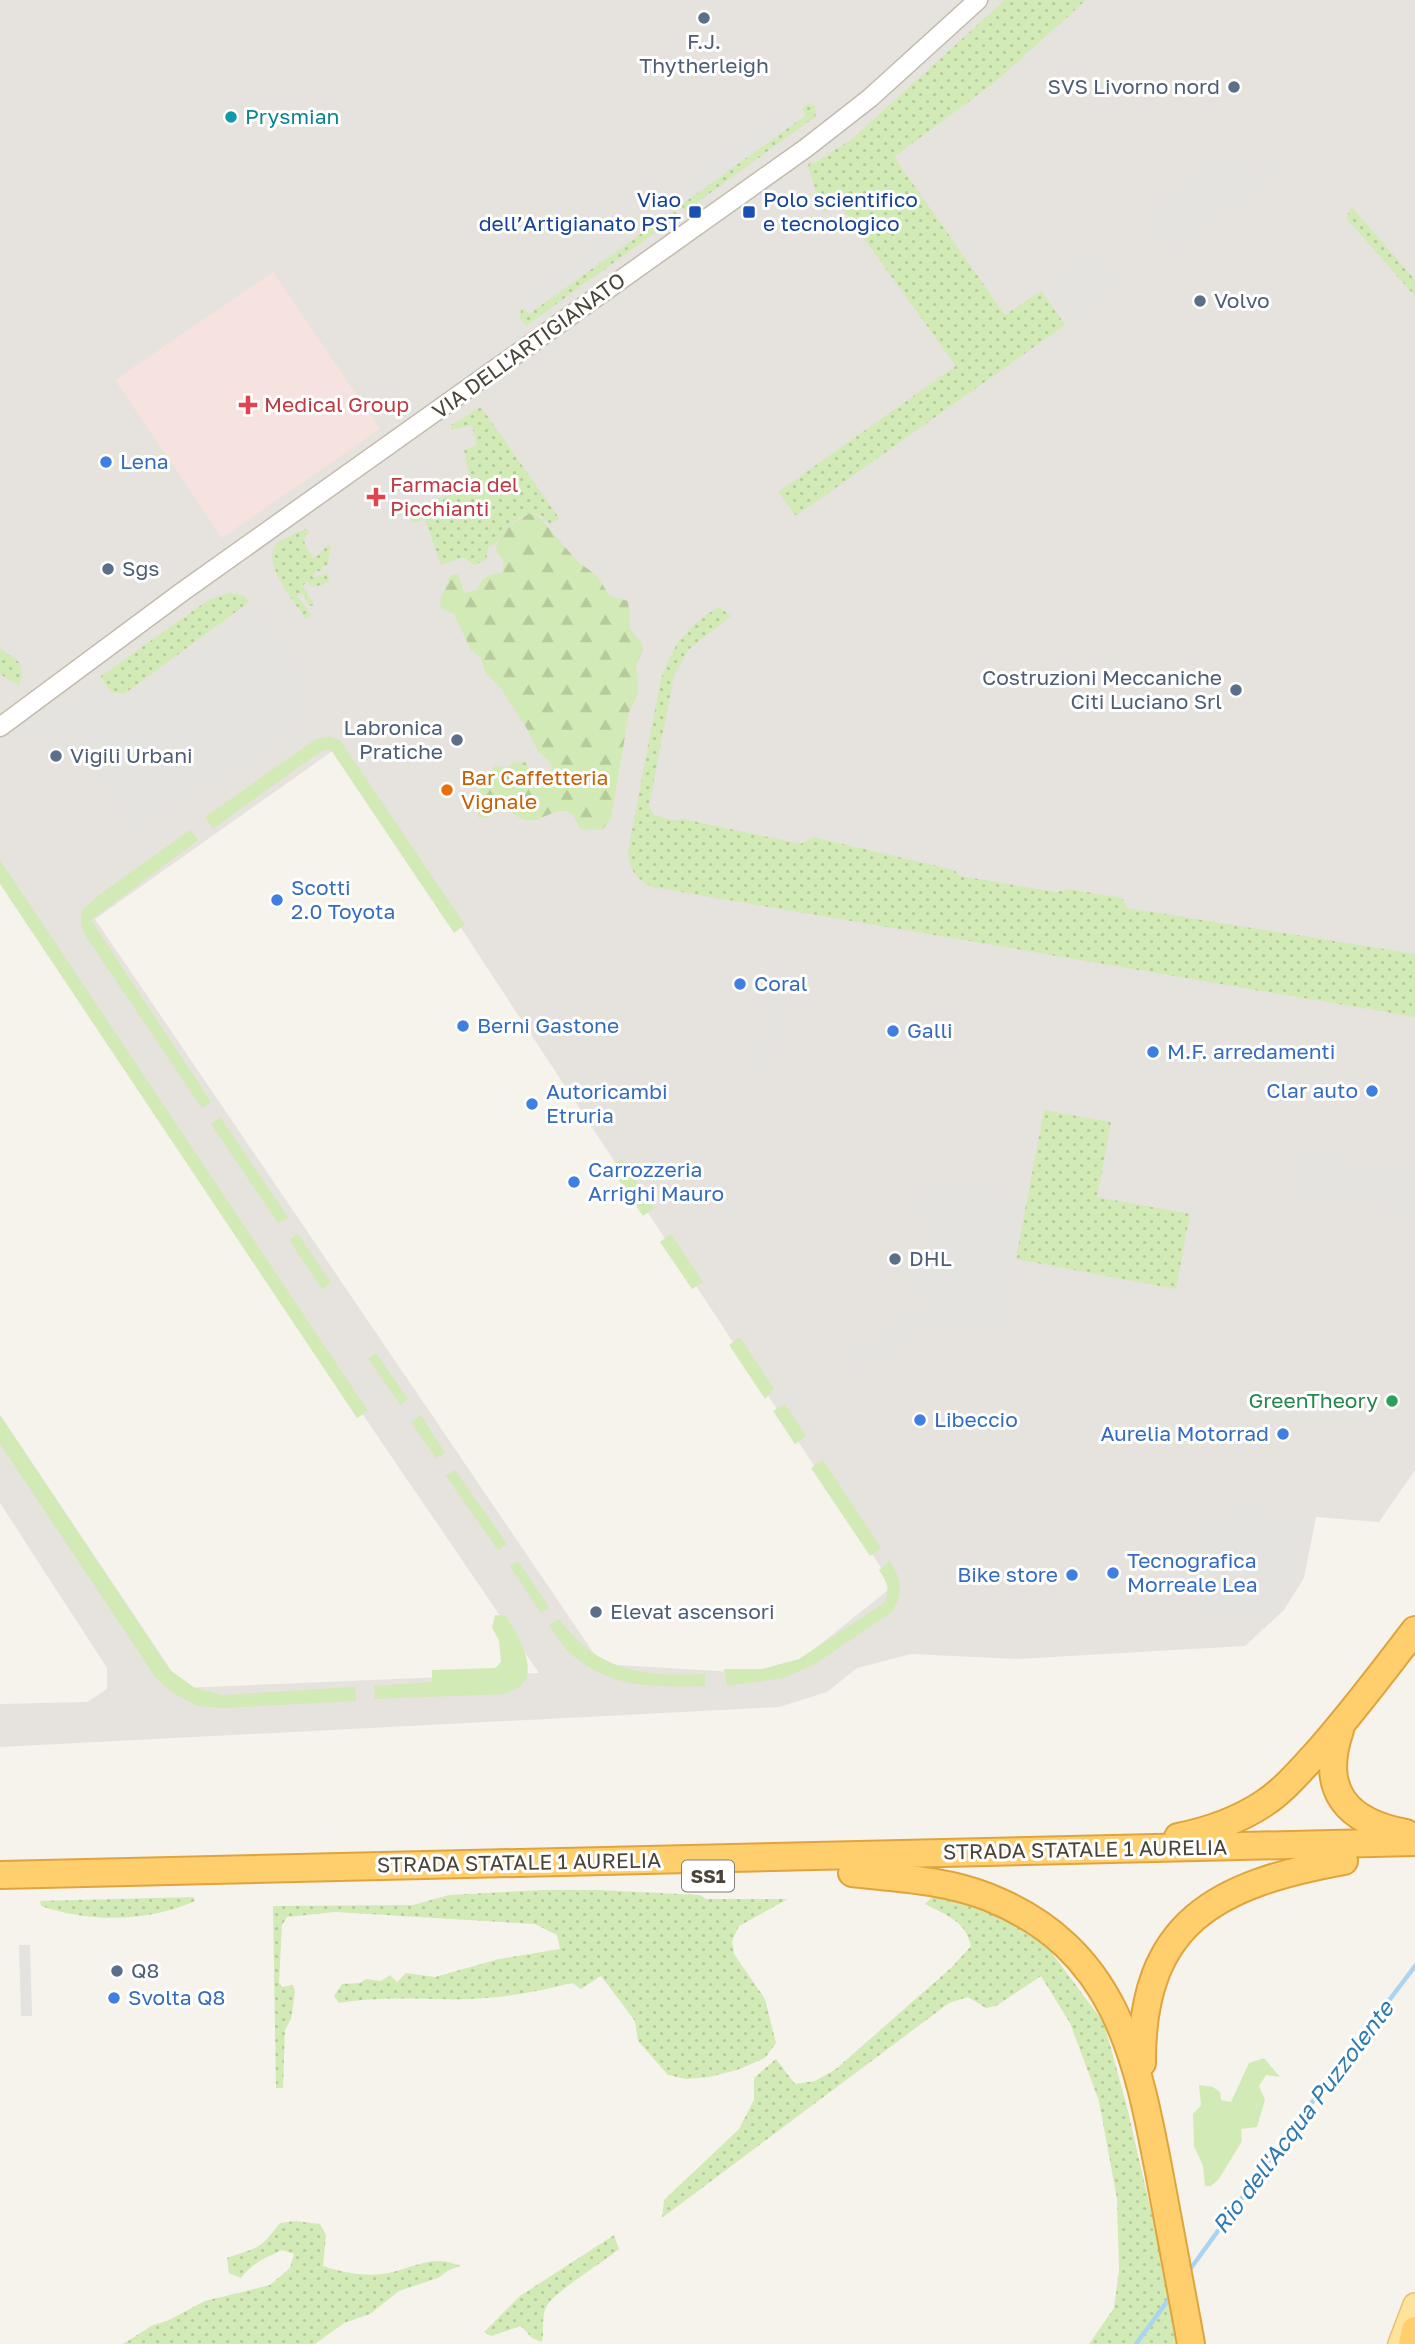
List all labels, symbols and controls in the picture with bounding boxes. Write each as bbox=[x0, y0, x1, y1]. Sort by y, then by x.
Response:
marker: F.J. Thytherleigh bbox=[696, 10, 712, 26]
place label: F.J. Thytherleigh bbox=[639, 28, 769, 78]
place label: SVS Livorno nord bbox=[1048, 73, 1220, 99]
marker: SVS Livorno nord bbox=[1226, 79, 1242, 95]
place label: Prysmian bbox=[245, 103, 339, 129]
marker: Prysmian bbox=[223, 109, 239, 125]
place label: Viao dell’Artigianato PST bbox=[479, 186, 681, 236]
place label: Polo scientifico e tecnologico bbox=[763, 186, 918, 236]
marker: Viao dell’Artigianato PST bbox=[687, 204, 703, 220]
marker: Polo scientifico e tecnologico bbox=[741, 204, 757, 220]
street label: VIA DELL'ARTIGIANATO bbox=[427, 266, 630, 424]
place label: Volvo bbox=[1214, 287, 1270, 313]
marker: Volvo bbox=[1192, 293, 1208, 309]
place label: Medical Group bbox=[264, 391, 409, 417]
marker: Medical Group bbox=[238, 395, 258, 415]
place label: Lena bbox=[120, 448, 169, 474]
marker: Lena bbox=[98, 454, 114, 470]
place label: Farmacia del Picchianti bbox=[390, 471, 519, 521]
marker: Farmacia del Picchianti bbox=[368, 489, 384, 505]
place label: Sgs bbox=[122, 555, 160, 581]
marker: Sgs bbox=[100, 561, 116, 577]
place label: Costruzioni Meccaniche Citi Luciano Srl bbox=[982, 664, 1222, 714]
marker: Costruzioni Meccaniche Citi Luciano Srl bbox=[1228, 682, 1244, 698]
place label: Labronica Pratiche bbox=[344, 714, 443, 764]
marker: Labronica Pratiche bbox=[449, 732, 465, 748]
place label: Vigili Urbani bbox=[70, 742, 193, 768]
marker: Vigili Urbani bbox=[48, 748, 64, 764]
place label: Bar Caffetteria Vignale bbox=[461, 764, 608, 814]
marker: Bar Caffetteria Vignale bbox=[439, 782, 455, 798]
place label: Scotti 2.0 Toyota bbox=[291, 874, 395, 924]
marker: Scotti 2.0 Toyota bbox=[269, 892, 285, 908]
place label: Coral bbox=[754, 970, 807, 996]
marker: Coral bbox=[732, 976, 748, 992]
place label: Berni Gastone bbox=[477, 1012, 619, 1038]
place label: Galli bbox=[907, 1017, 953, 1043]
marker: Berni Gastone bbox=[455, 1018, 471, 1034]
marker: Galli bbox=[885, 1023, 901, 1039]
place label: M.F. arredamenti bbox=[1167, 1038, 1335, 1064]
marker: M.F. arredamenti bbox=[1145, 1044, 1161, 1060]
place label: Clar auto bbox=[1266, 1077, 1358, 1103]
place label: Autoricambi Etruria bbox=[546, 1078, 668, 1128]
marker: Clar auto bbox=[1364, 1083, 1380, 1099]
marker: Autoricambi Etruria bbox=[524, 1096, 540, 1112]
place label: Carrozzeria Arrighi Mauro bbox=[588, 1156, 724, 1206]
marker: Carrozzeria Arrighi Mauro bbox=[566, 1174, 582, 1190]
place label: DHL bbox=[909, 1245, 952, 1271]
marker: DHL bbox=[887, 1251, 903, 1267]
place label: GreenTheory bbox=[1249, 1387, 1378, 1413]
marker: GreenTheory bbox=[1384, 1393, 1400, 1409]
place label: Libeccio bbox=[934, 1406, 1018, 1432]
marker: Libeccio bbox=[912, 1412, 928, 1428]
place label: Aurelia Motorrad bbox=[1100, 1420, 1269, 1446]
marker: Aurelia Motorrad bbox=[1275, 1426, 1291, 1442]
place label: Tecnografica Morreale Lea bbox=[1127, 1547, 1258, 1597]
place label: Bike store bbox=[957, 1561, 1058, 1587]
marker: Tecnografica Morreale Lea bbox=[1105, 1565, 1121, 1581]
marker: Bike store bbox=[1064, 1567, 1080, 1583]
place label: Elevat ascensori bbox=[610, 1598, 775, 1624]
marker: Elevat ascensori bbox=[588, 1604, 604, 1620]
street label: STRADA STATALE 1 AURELIA bbox=[943, 1834, 1227, 1864]
street label: STRADA STATALE 1 AURELIA bbox=[377, 1847, 661, 1877]
road number: SS1 bbox=[682, 1860, 734, 1892]
place label: Q8 bbox=[131, 1957, 159, 1983]
marker: Q8 bbox=[109, 1963, 125, 1979]
place label: Svolta Q8 bbox=[128, 1984, 225, 2010]
marker: Svolta Q8 bbox=[106, 1990, 122, 2006]
water label: Rio dell'Acqua Puzzolente bbox=[1206, 1993, 1400, 2238]

